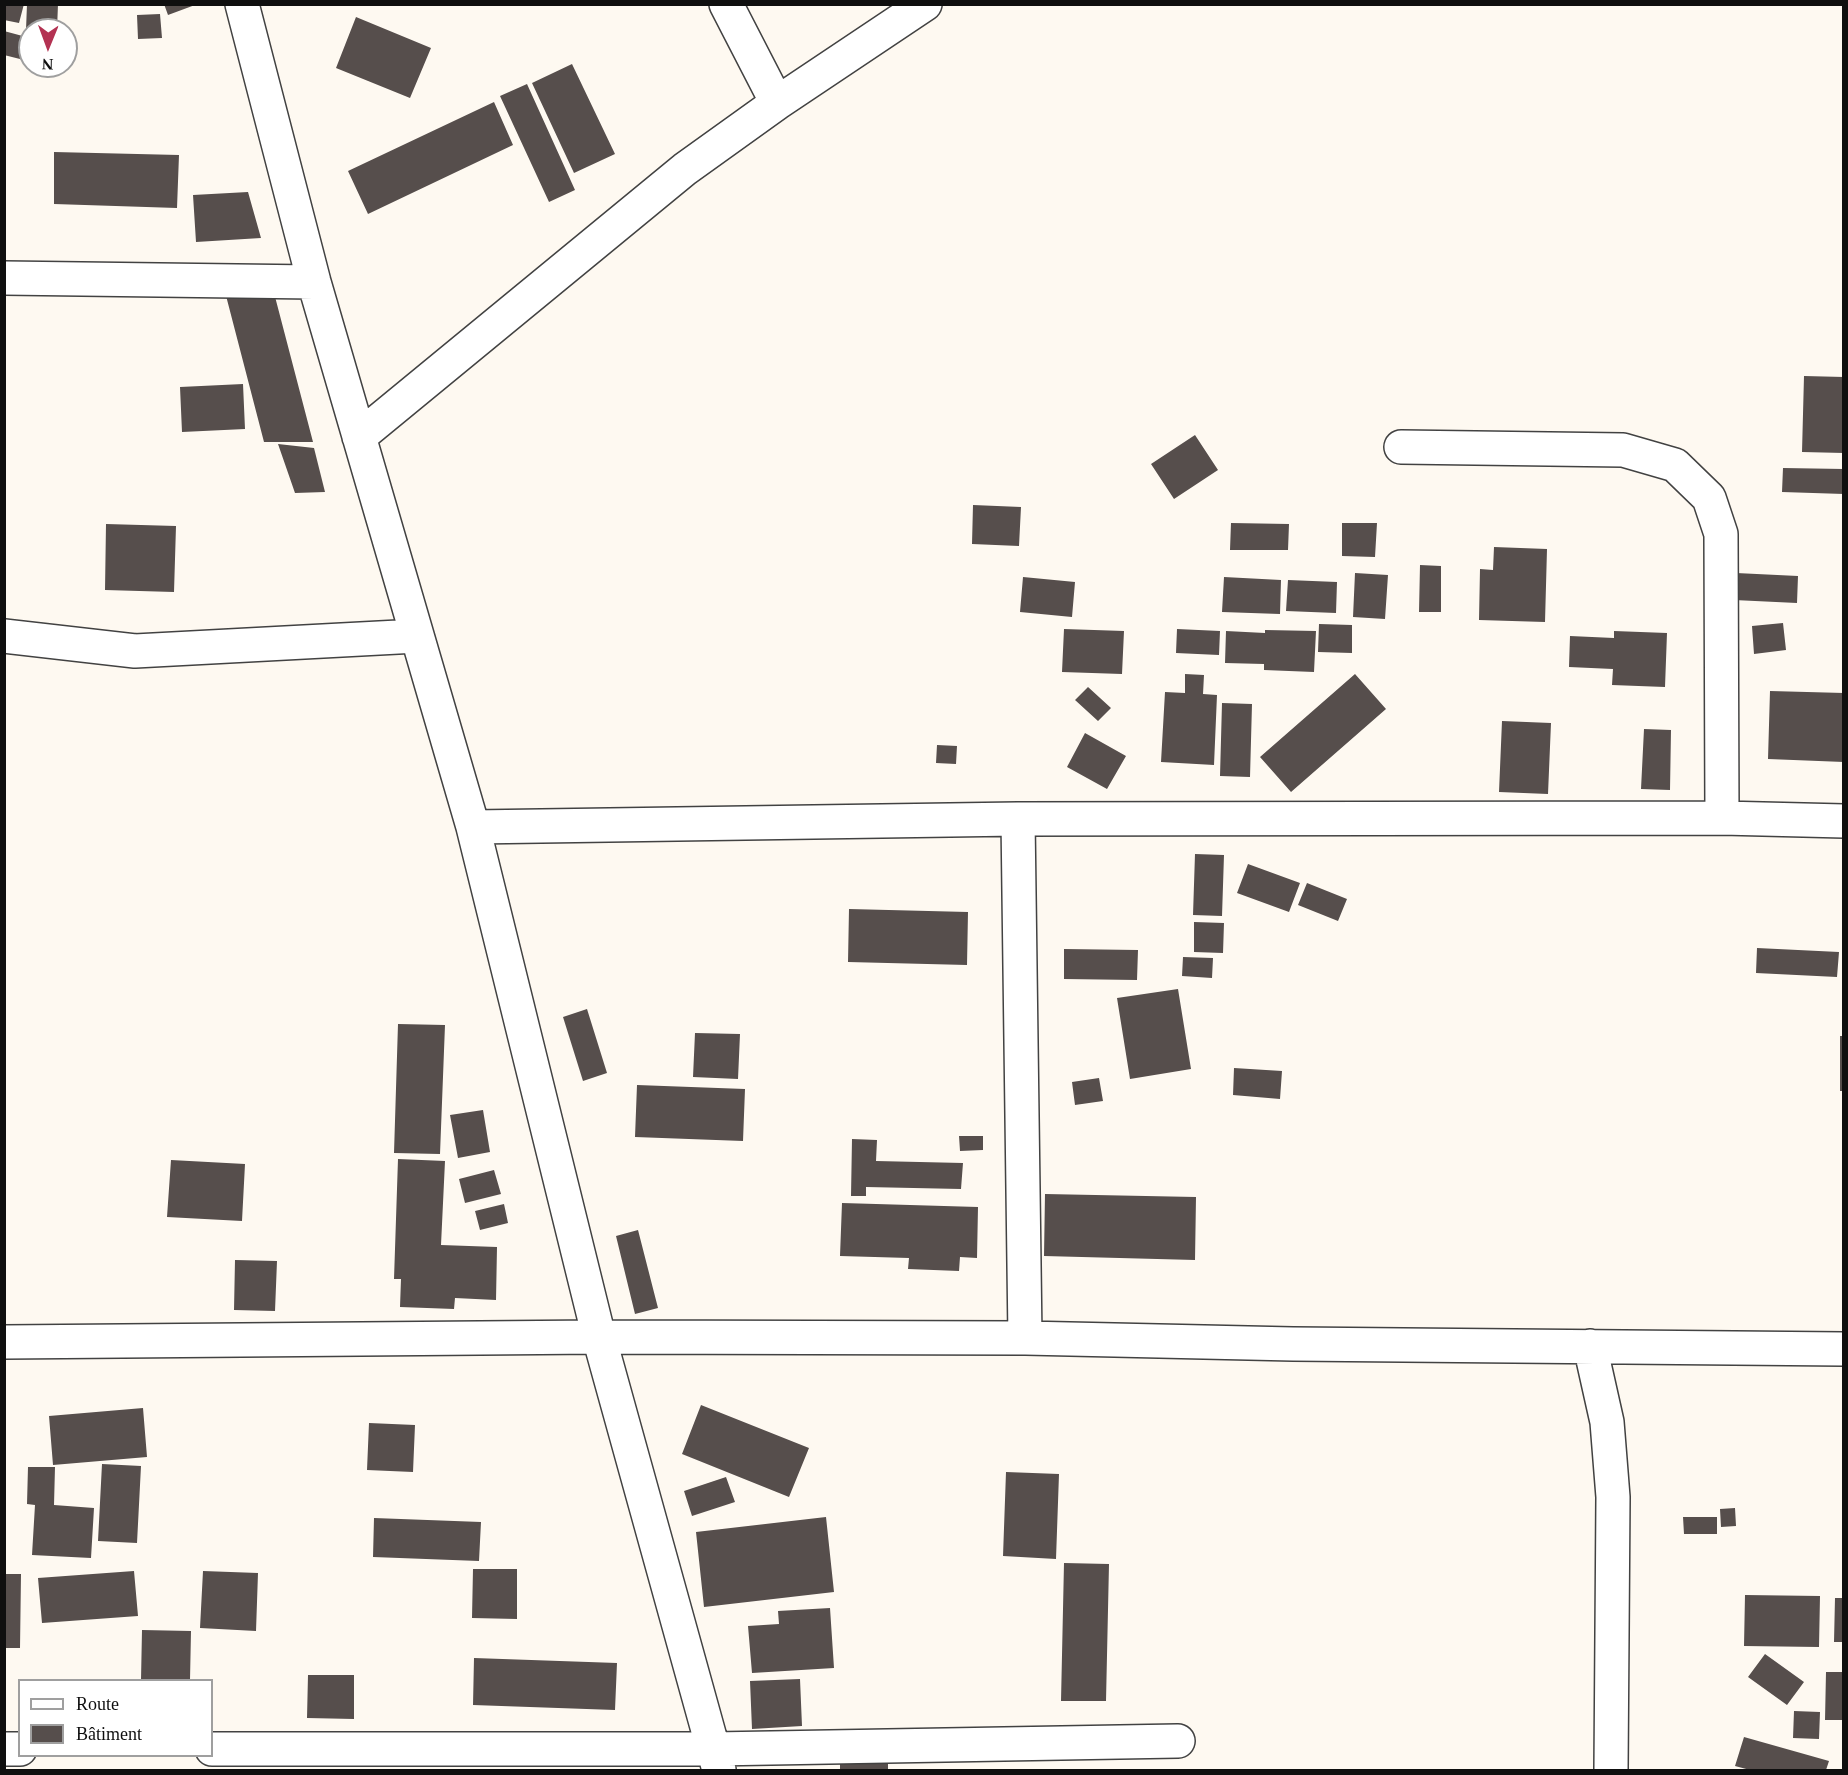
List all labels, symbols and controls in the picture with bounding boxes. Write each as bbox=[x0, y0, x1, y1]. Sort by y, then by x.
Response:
north arrow bbox=[18, 18, 78, 78]
text: N bbox=[42, 56, 54, 73]
legend bbox=[18, 1679, 213, 1757]
text: Route bbox=[76, 1694, 119, 1714]
text: Bâtiment bbox=[76, 1724, 142, 1744]

